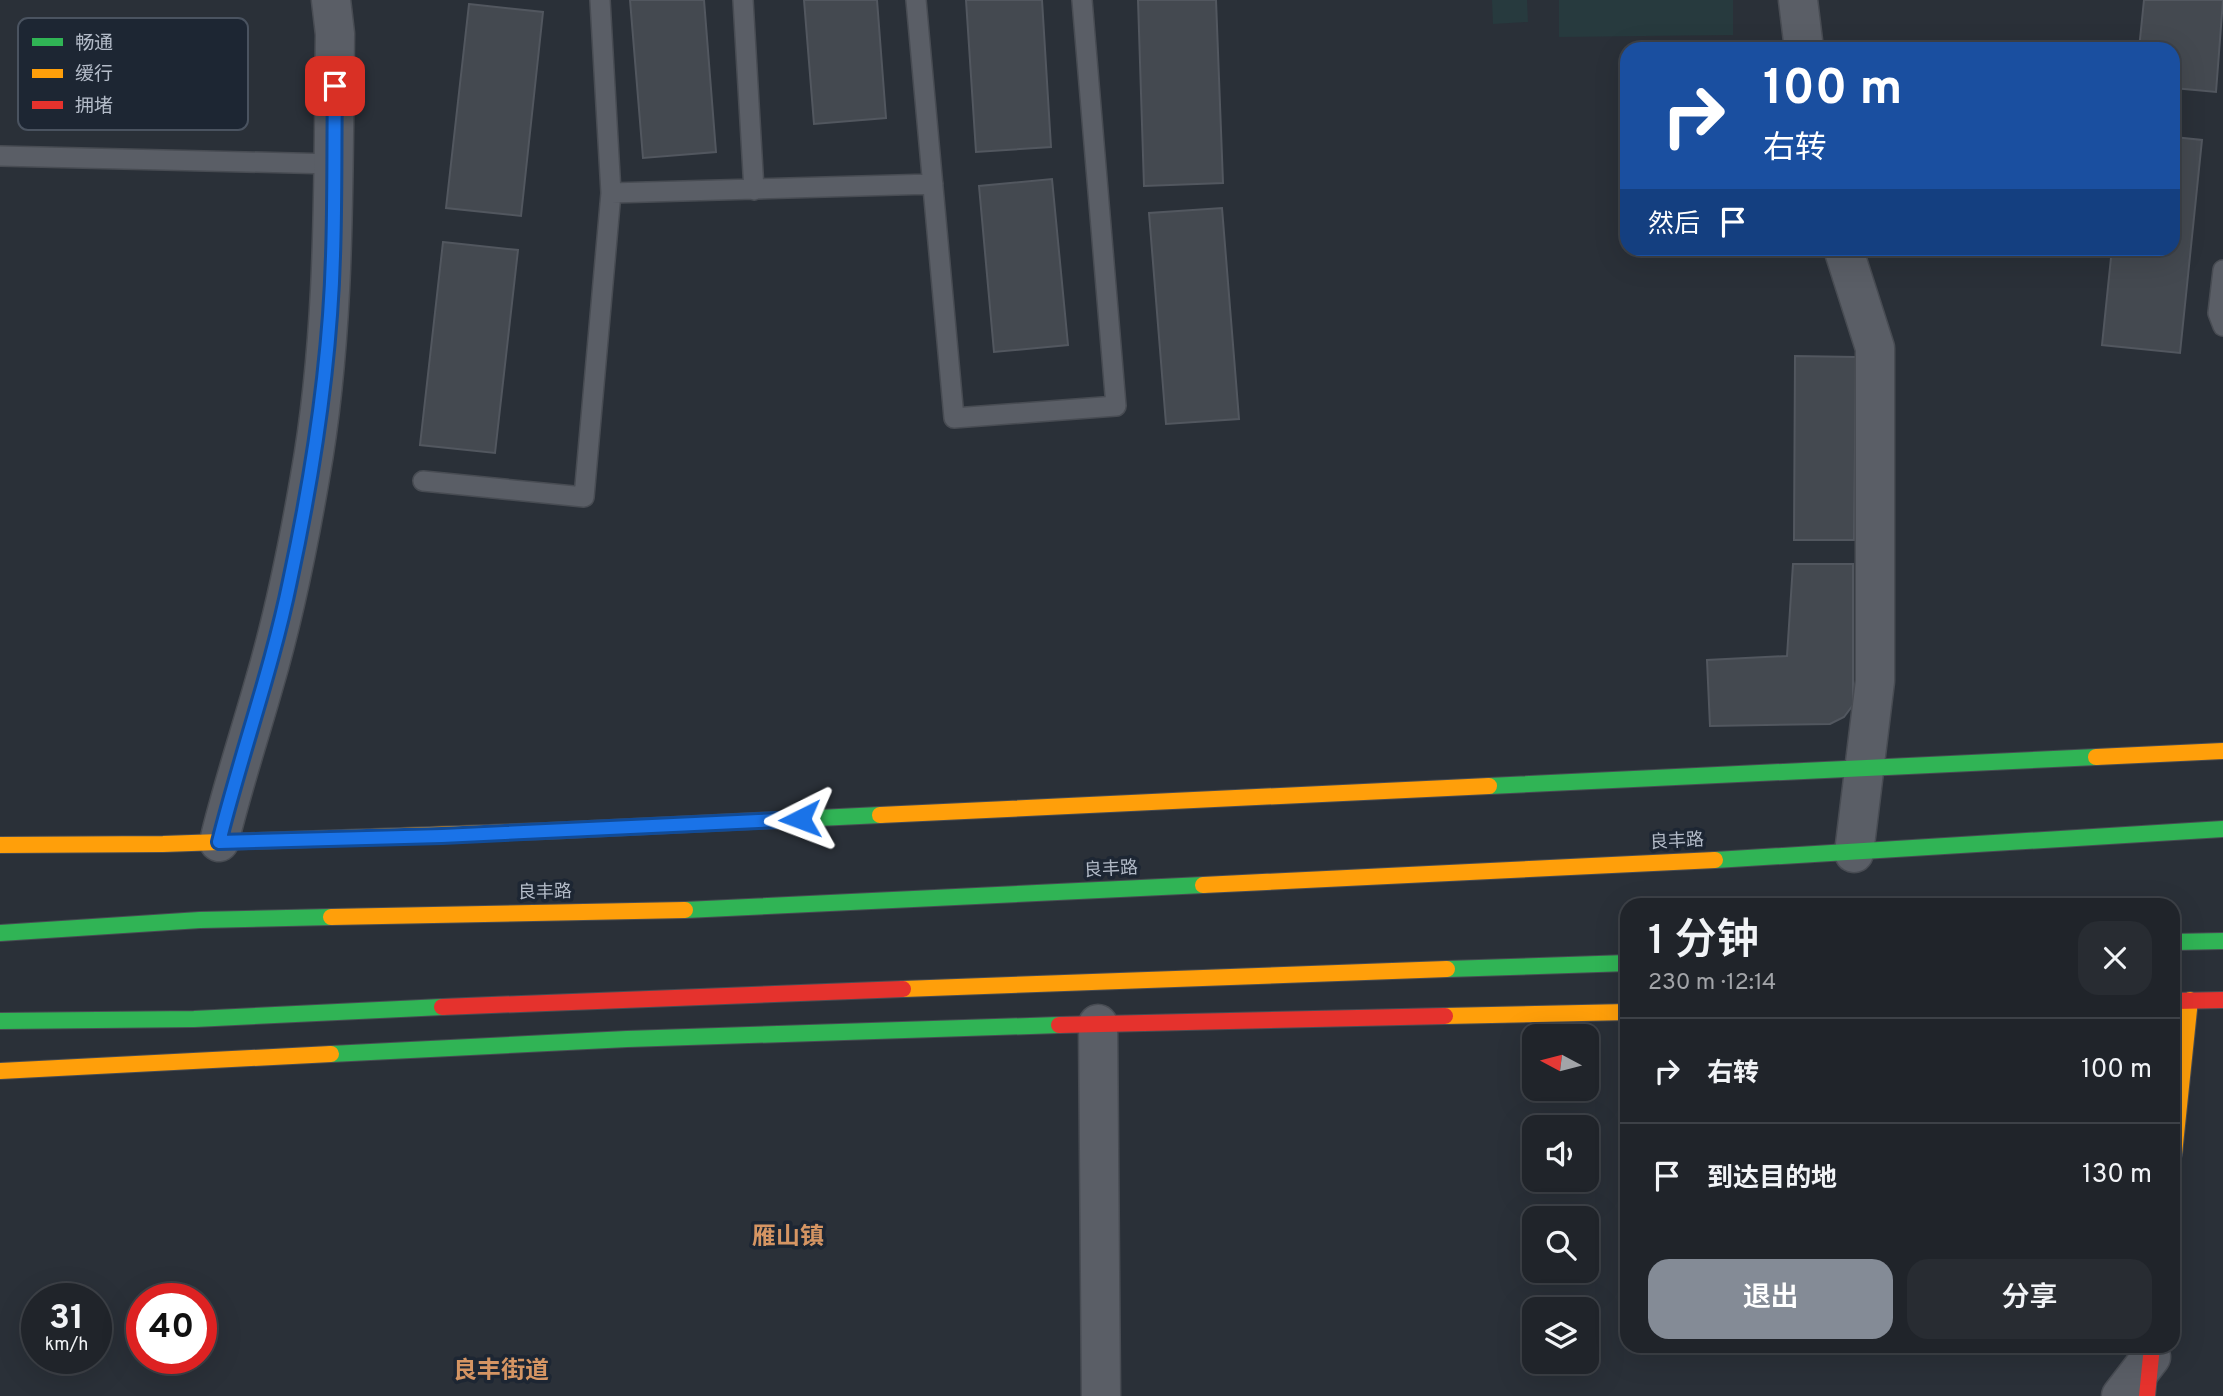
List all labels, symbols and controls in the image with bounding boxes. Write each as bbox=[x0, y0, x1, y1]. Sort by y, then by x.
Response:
legend bbox=[18, 18, 248, 130]
text: 畅通 bbox=[75, 32, 113, 56]
pin bbox=[305, 56, 365, 116]
text: 100 m bbox=[1763, 60, 1902, 122]
text: 缓行 bbox=[75, 63, 113, 87]
icon: arrive bbox=[316, 67, 354, 105]
icon: right bbox=[1648, 70, 1739, 161]
text: 拥堵 bbox=[75, 95, 113, 119]
text: 右转 bbox=[1763, 130, 1827, 170]
icon: arrive bbox=[1714, 203, 1752, 241]
text: 然后 bbox=[1648, 209, 1700, 242]
position arrow bbox=[763, 782, 837, 856]
street label: 良丰路 bbox=[1649, 829, 1705, 855]
street label: 良丰路 bbox=[1083, 857, 1139, 883]
street label: 良丰路 bbox=[518, 881, 572, 905]
text: 1 分钟 bbox=[1648, 916, 1759, 969]
button: close bbox=[2078, 921, 2152, 995]
text: 230 m · 12:14 bbox=[1648, 969, 1776, 998]
north arrow bbox=[1522, 1024, 1600, 1101]
map controls bbox=[1522, 1024, 1599, 1374]
icon: right bbox=[1648, 1052, 1686, 1090]
text: 100 m bbox=[2081, 1054, 2152, 1087]
text: 右转 bbox=[1707, 1058, 1759, 1091]
button: sound bbox=[1522, 1115, 1599, 1192]
icon: arrive bbox=[1648, 1157, 1686, 1195]
text: 130 m bbox=[2082, 1159, 2152, 1192]
text: 到达目的地 bbox=[1707, 1163, 1837, 1196]
button: search bbox=[1522, 1206, 1599, 1283]
district label: 雁山镇 bbox=[752, 1223, 824, 1253]
button: 退出 bbox=[1648, 1259, 1893, 1339]
button: 分享 bbox=[1907, 1259, 2152, 1339]
speed limit sign: 40 bbox=[126, 1283, 217, 1374]
text: 31 bbox=[49, 1297, 84, 1341]
button: layers bbox=[1522, 1297, 1599, 1374]
text: km/h bbox=[45, 1334, 88, 1357]
district label: 良丰街道 bbox=[453, 1357, 549, 1387]

